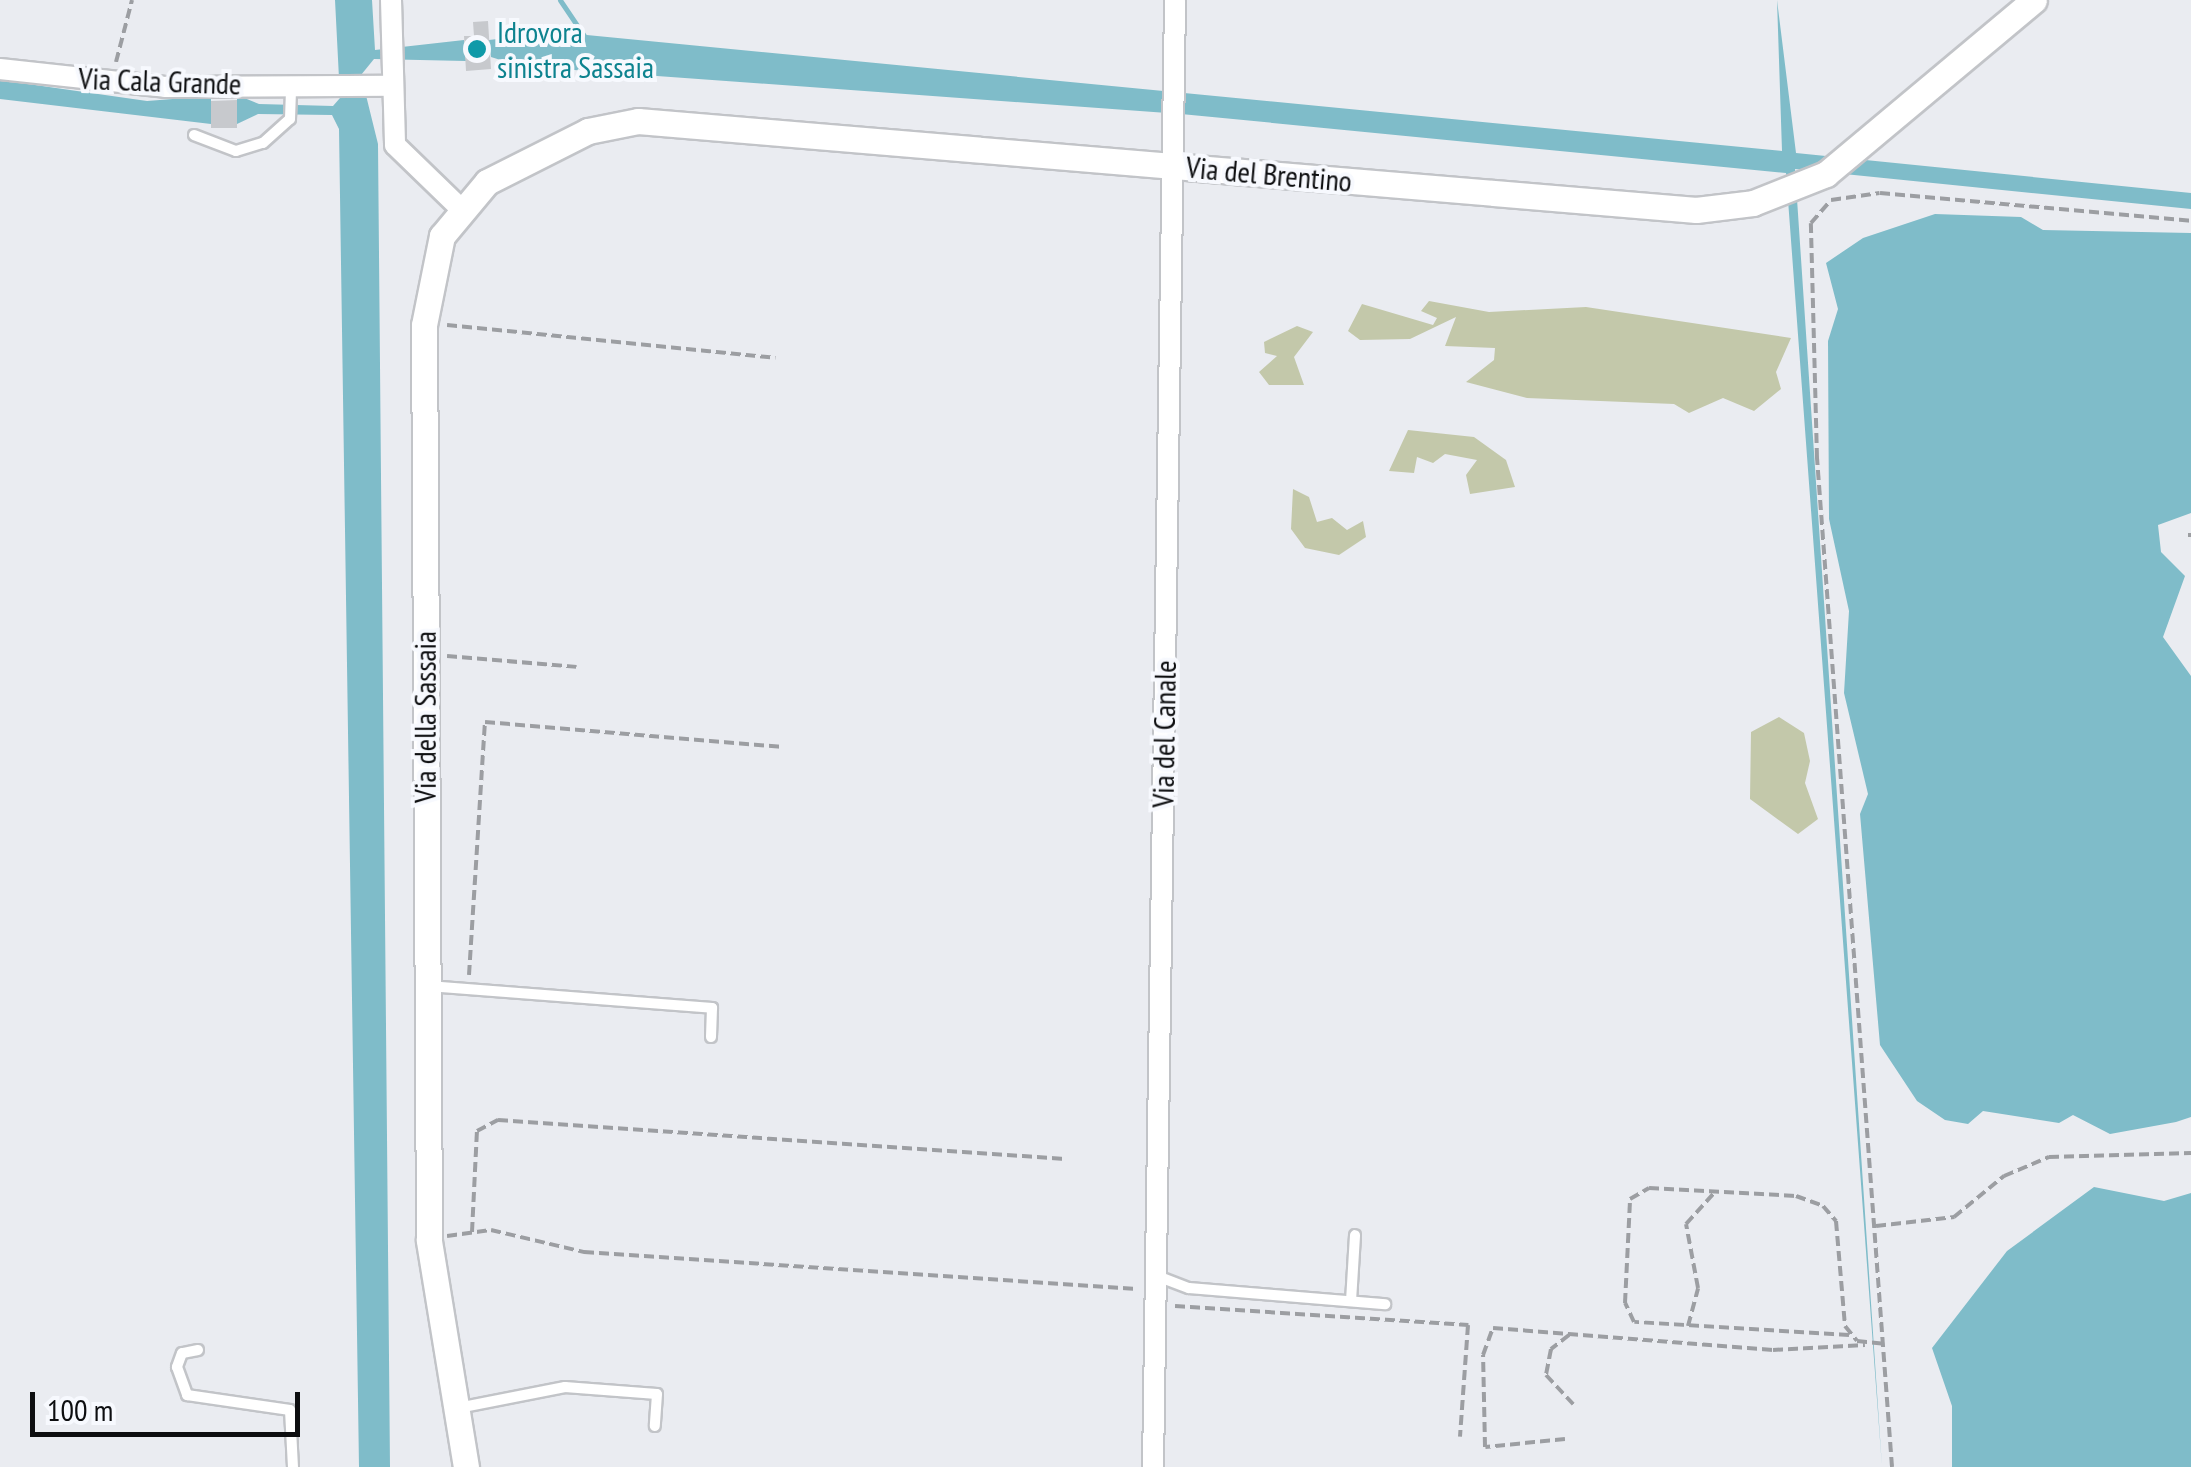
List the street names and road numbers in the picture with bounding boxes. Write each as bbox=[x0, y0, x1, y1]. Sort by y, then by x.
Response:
street label: Via Cala Grande bbox=[78, 60, 242, 102]
street label: Via del Brentino bbox=[1185, 149, 1353, 199]
street label: Via della Sassaia bbox=[407, 631, 443, 803]
street label: Via del Canale bbox=[1145, 660, 1183, 808]

